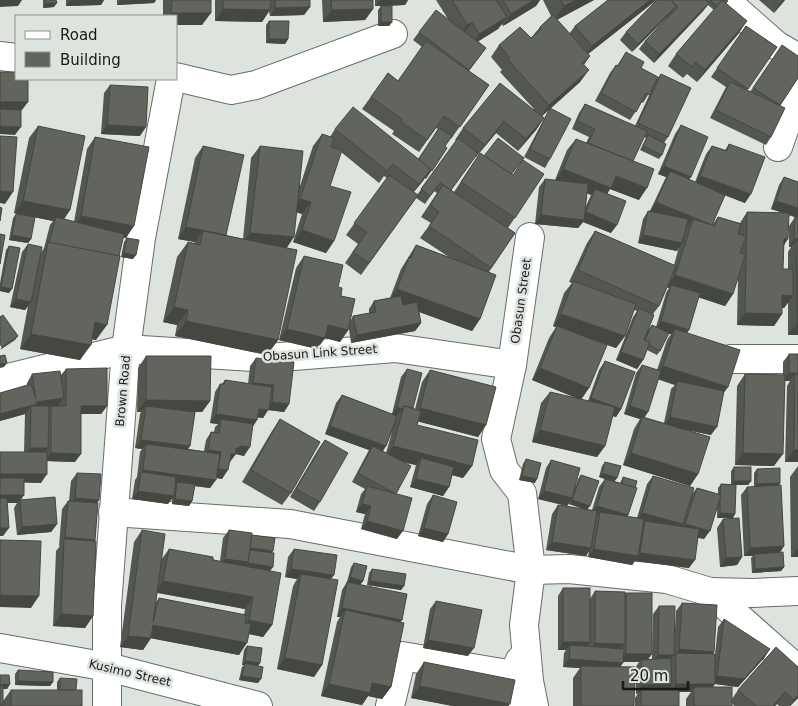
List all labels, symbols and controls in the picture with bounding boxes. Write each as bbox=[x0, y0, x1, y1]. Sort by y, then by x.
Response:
legend bbox=[15, 15, 178, 80]
text: Road bbox=[60, 26, 98, 44]
text: Building bbox=[60, 51, 121, 69]
street label: Obasun Street bbox=[508, 257, 534, 345]
street label: Obasun Link Street bbox=[262, 342, 378, 364]
street label: Brown Road bbox=[113, 355, 133, 427]
street label: Kusimo Street bbox=[88, 657, 173, 689]
scale bar bbox=[623, 658, 688, 690]
text: 20 m bbox=[630, 667, 668, 685]

